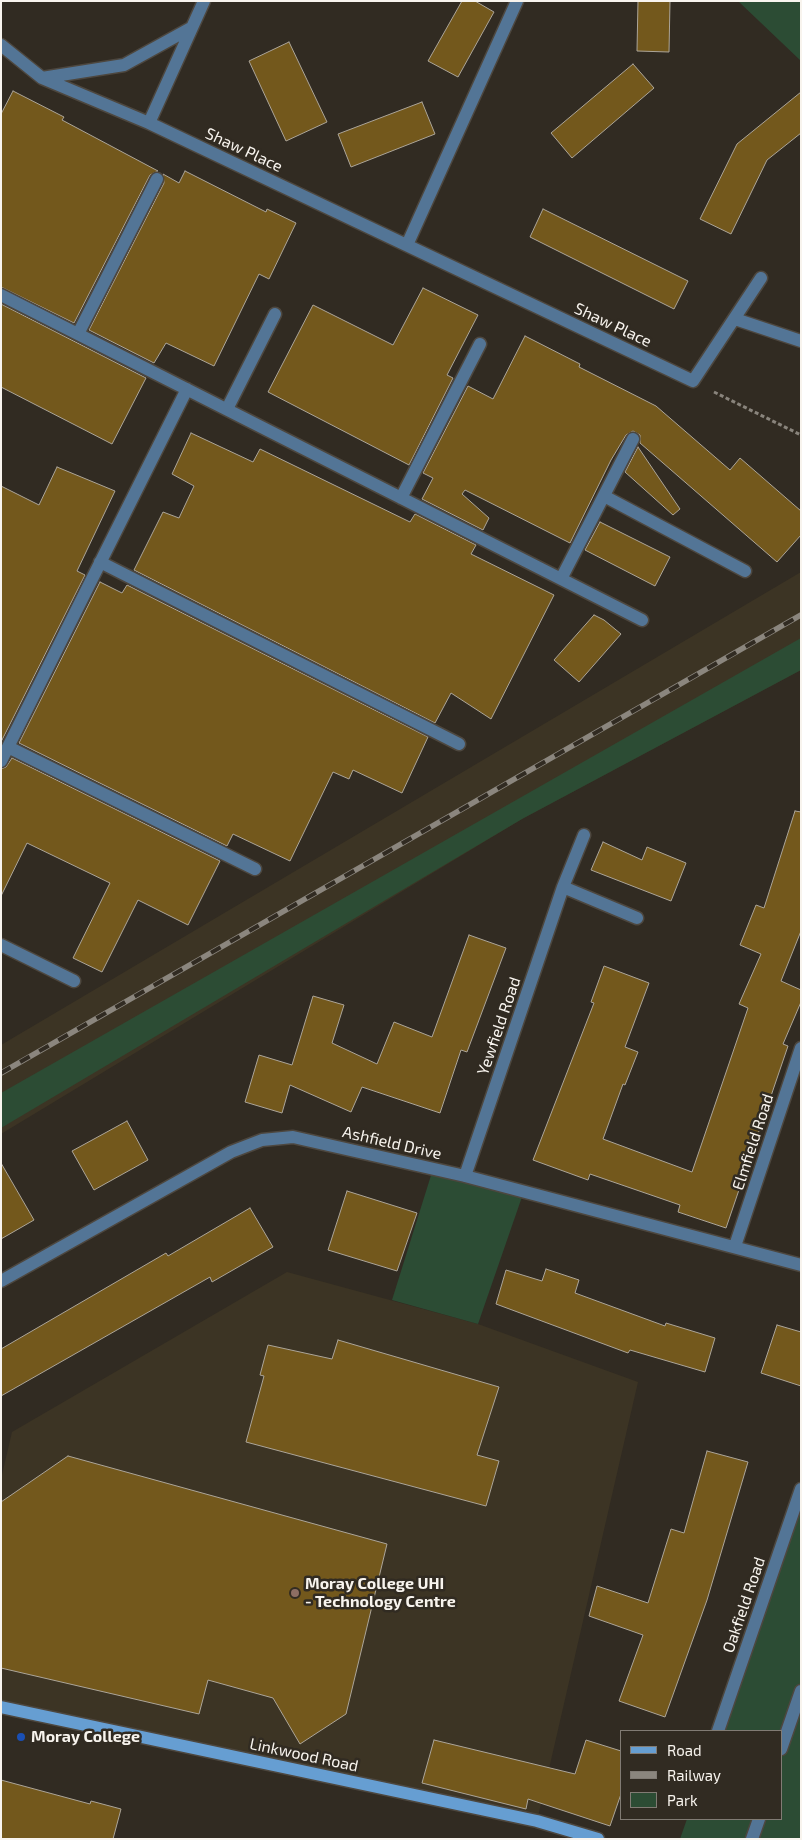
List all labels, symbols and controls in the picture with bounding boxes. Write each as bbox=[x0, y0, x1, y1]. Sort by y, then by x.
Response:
street label: Shaw Place bbox=[202, 124, 286, 176]
street label: Shaw Place bbox=[571, 299, 655, 351]
street label: Yewfield Road bbox=[473, 974, 525, 1078]
street label: Elmfield Road bbox=[728, 1091, 778, 1193]
street label: Ashfield Drive bbox=[341, 1122, 443, 1164]
street label: Oakfield Road bbox=[719, 1554, 769, 1656]
place label: Moray College UHI - Technology Centre bbox=[305, 1574, 456, 1612]
marker: Moray College UHI - Technology Centre bbox=[289, 1587, 301, 1599]
place label: Moray College bbox=[31, 1727, 140, 1747]
legend bbox=[620, 1730, 782, 1820]
marker: Moray College bbox=[15, 1731, 27, 1743]
street label: Linkwood Road bbox=[248, 1734, 360, 1776]
text: Road bbox=[667, 1741, 702, 1759]
text: Railway bbox=[667, 1766, 721, 1784]
text: Park bbox=[667, 1791, 698, 1809]

